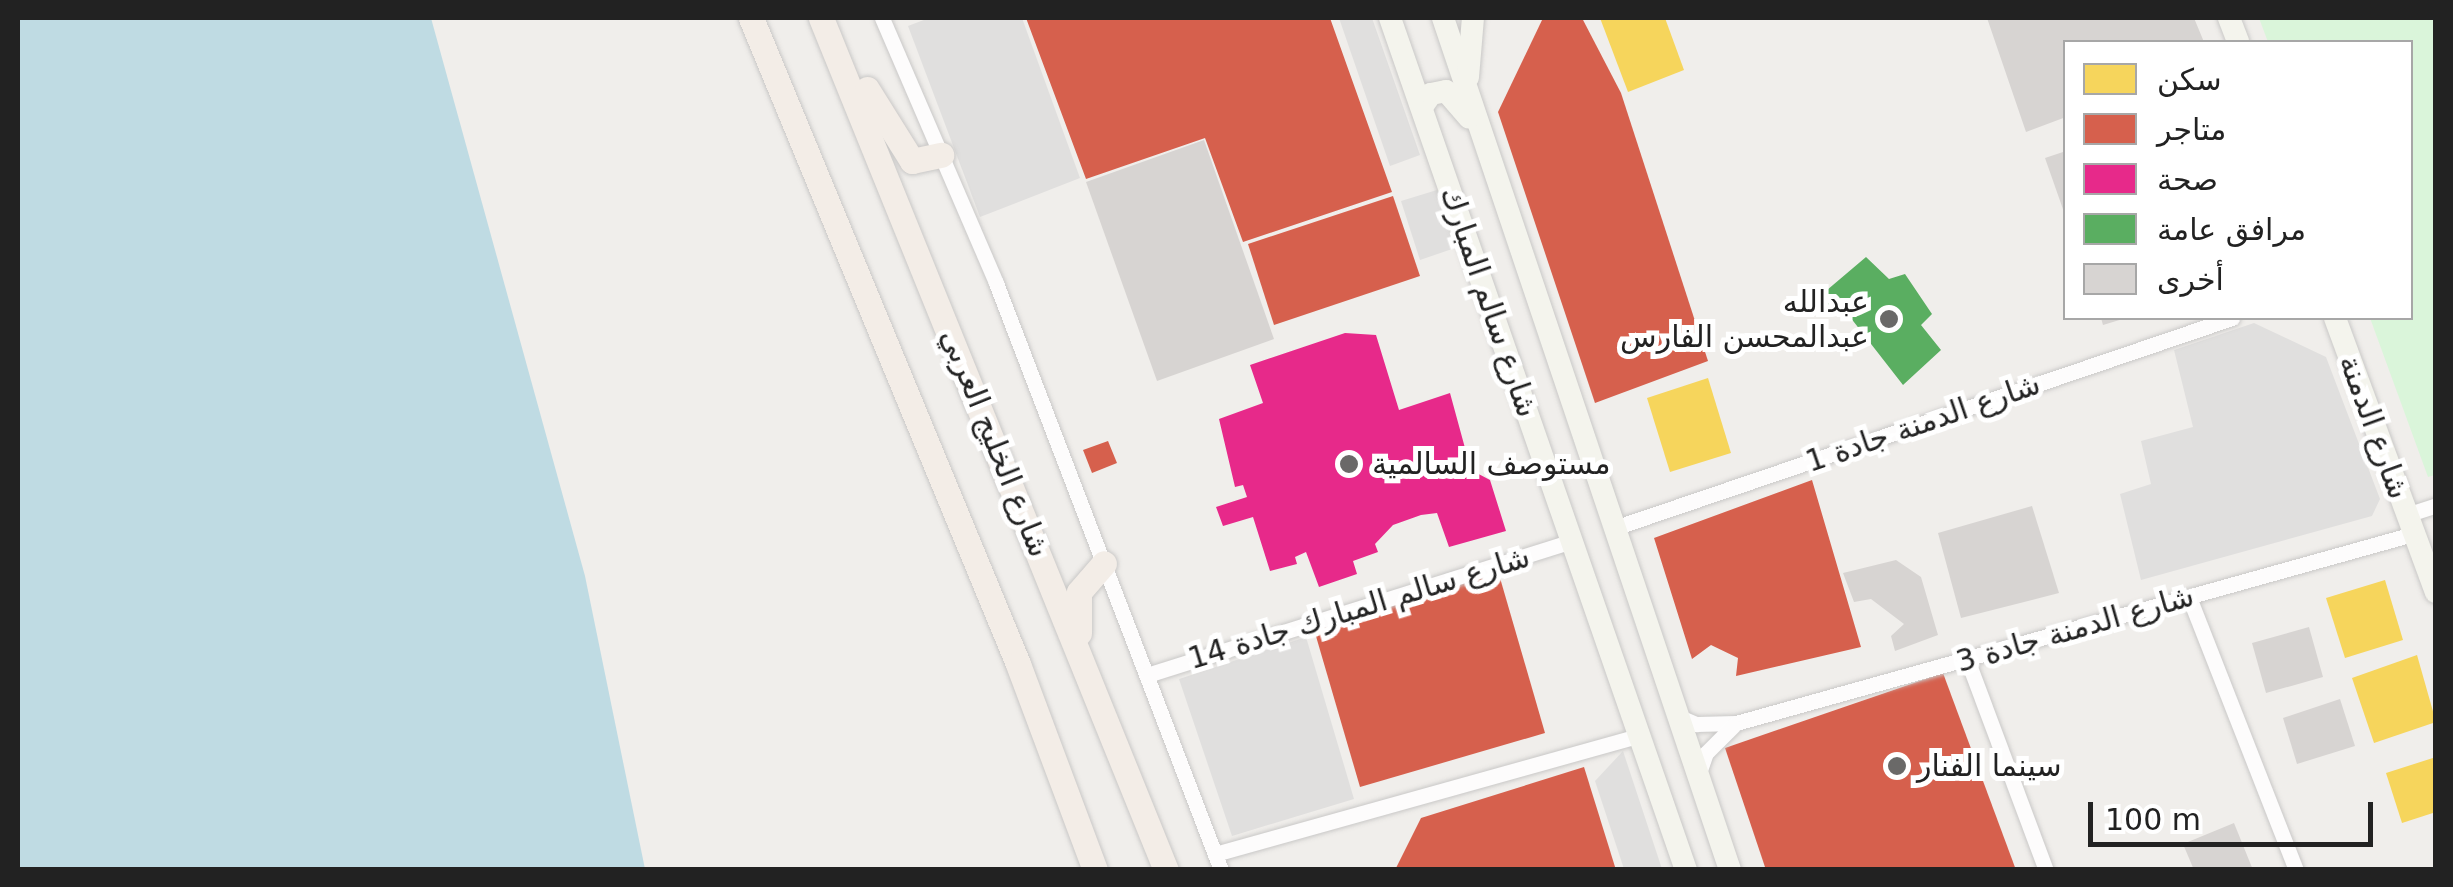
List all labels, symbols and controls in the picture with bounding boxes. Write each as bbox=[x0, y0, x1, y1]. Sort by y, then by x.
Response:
legend bbox=[2063, 40, 2413, 320]
text: سكن bbox=[2157, 62, 2222, 97]
text: متاجر bbox=[2157, 112, 2226, 147]
text: صحة bbox=[2157, 162, 2218, 197]
street label: شارع سالم المبارك bbox=[1433, 182, 1545, 422]
text: مرافق عامة bbox=[2157, 212, 2306, 247]
text: أخرى bbox=[2157, 262, 2224, 297]
place label: عبدالله عبدالمحسن الفارس bbox=[1620, 284, 1869, 354]
marker: عبدالله عبدالمحسن الفارس bbox=[1878, 308, 1900, 330]
street label: شارع الخليج العربي bbox=[933, 324, 1057, 562]
street label: شارع الدمنة bbox=[2331, 350, 2417, 504]
street label: شارع الدمنة جادة 1 bbox=[1801, 366, 2045, 480]
place label: مستوصف السالمية bbox=[1372, 446, 1610, 482]
marker: مستوصف السالمية bbox=[1336, 451, 1362, 477]
street label: شارع سالم المبارك جادة 14 bbox=[1184, 539, 1534, 677]
street label: شارع الدمنة جادة 3 bbox=[1952, 578, 2198, 680]
place label: سينما الفنار bbox=[1917, 748, 2062, 784]
marker: سينما الفنار bbox=[1886, 755, 1908, 777]
scale bar bbox=[2093, 782, 2378, 844]
text: 100 m bbox=[2105, 802, 2201, 837]

